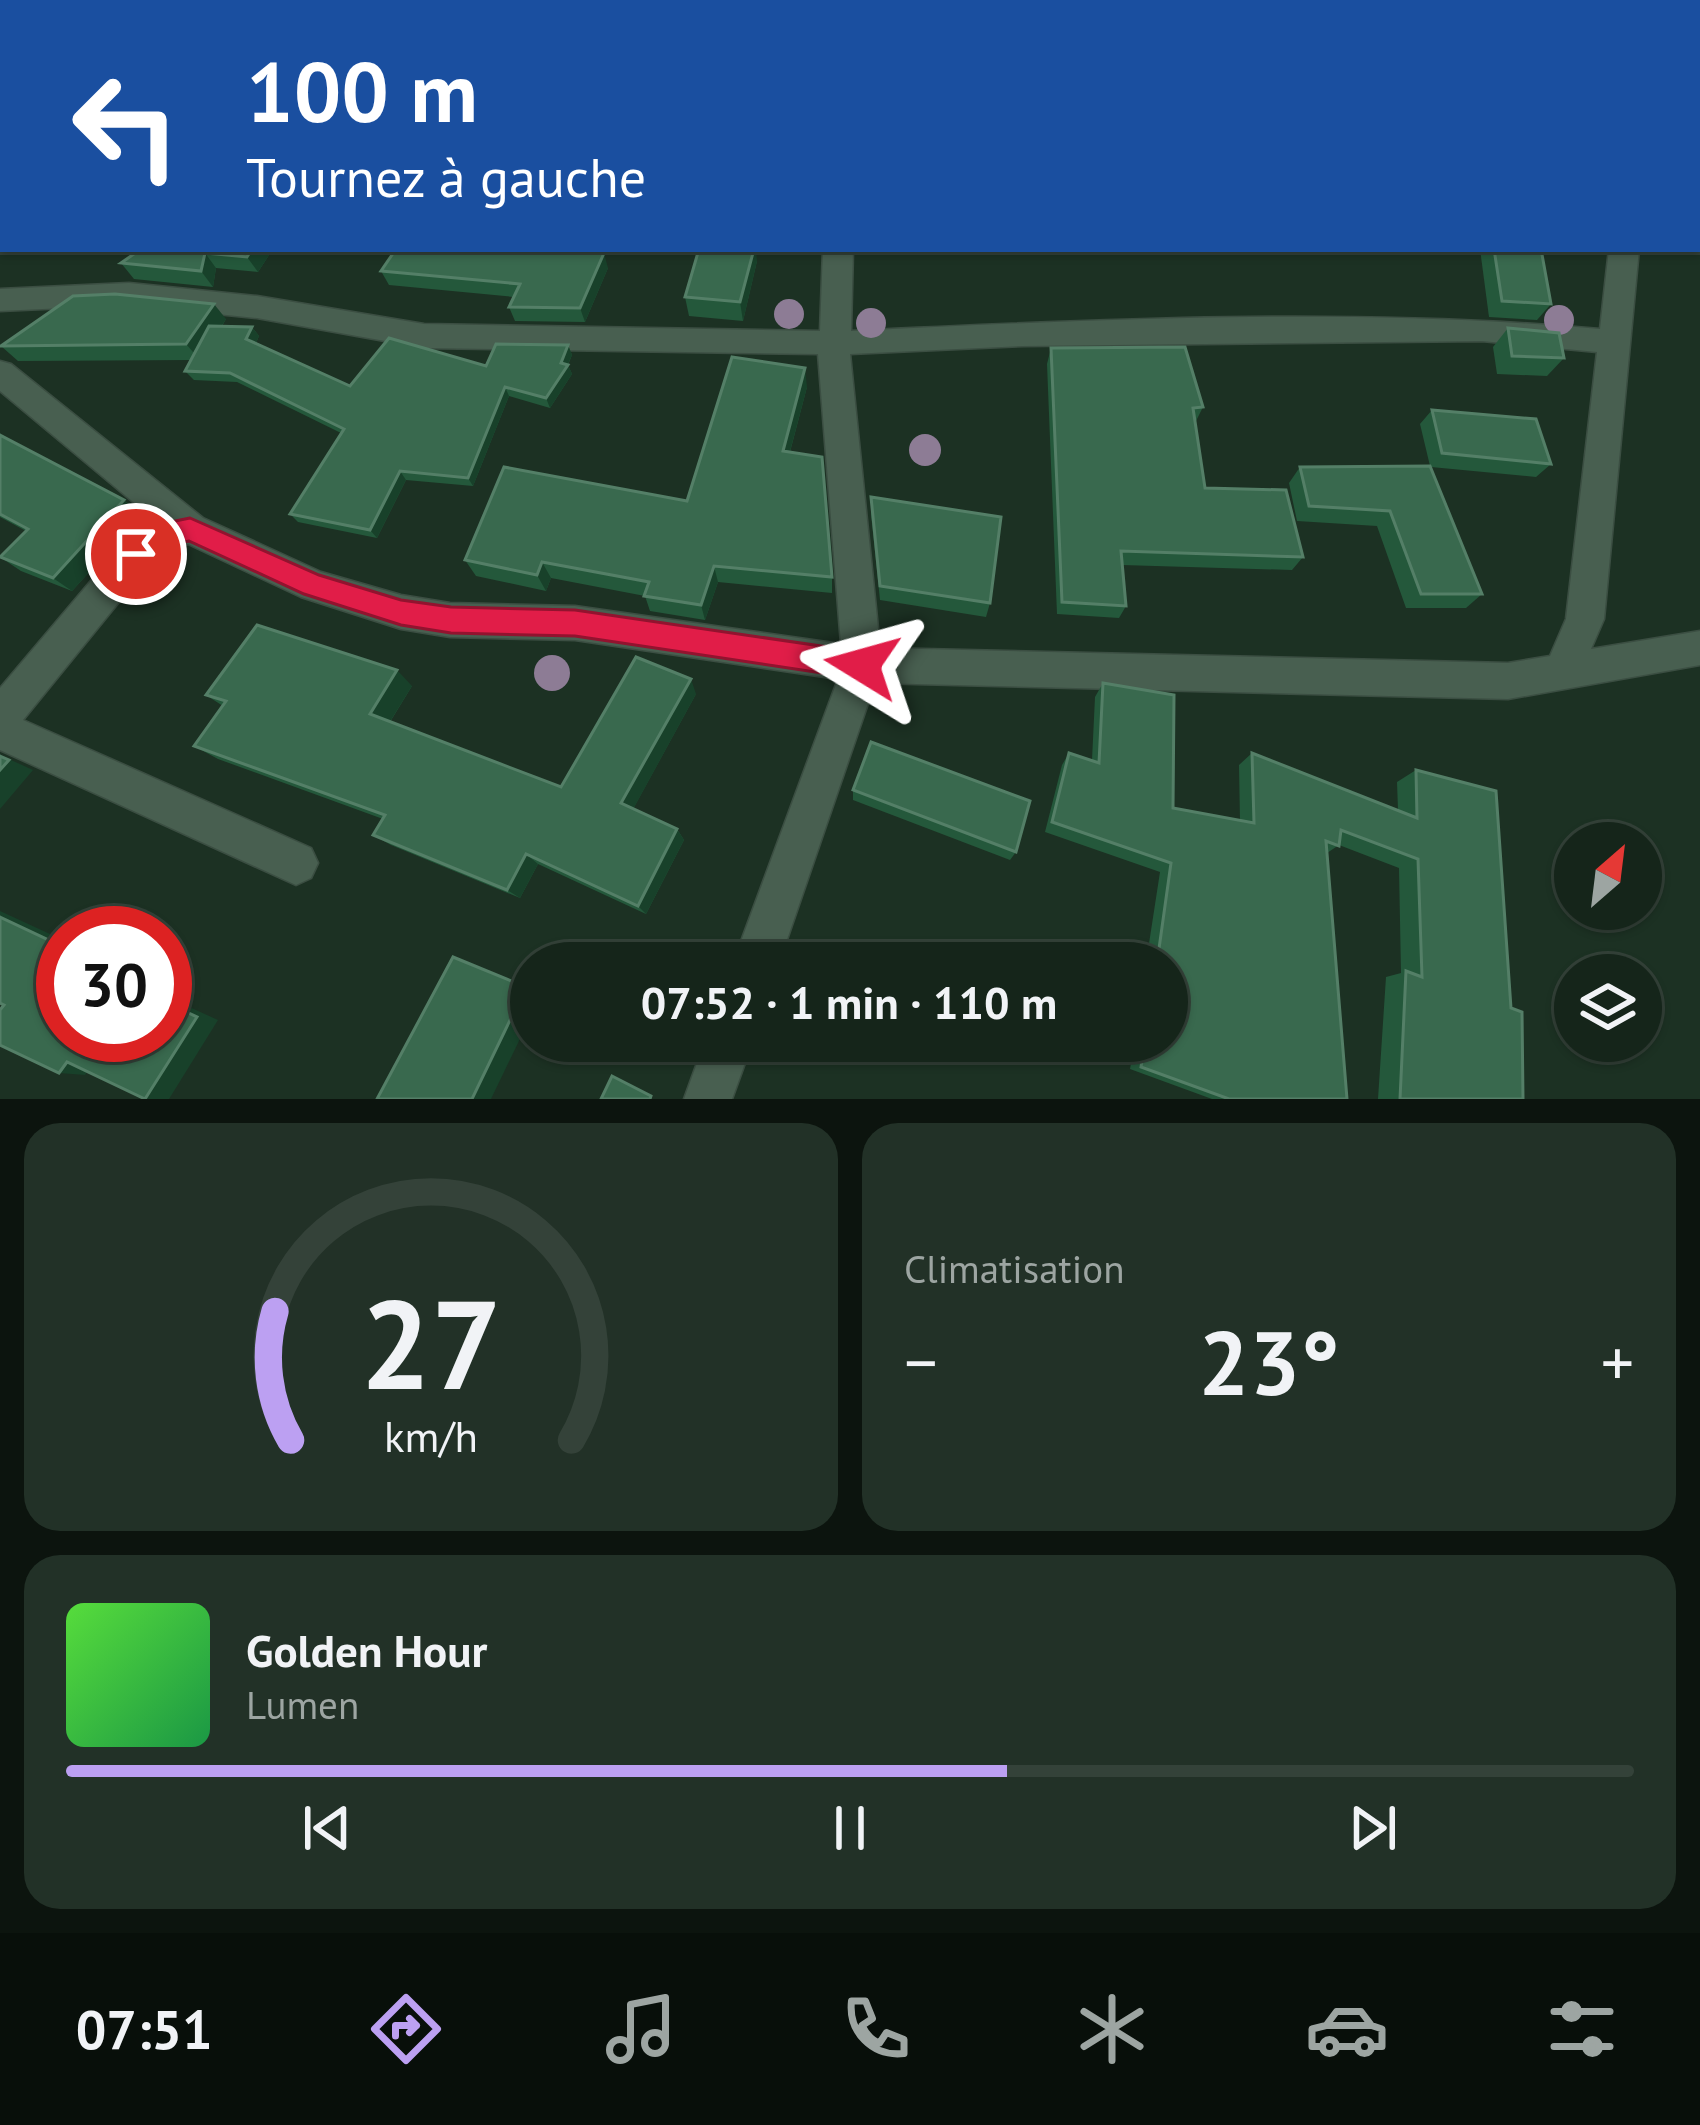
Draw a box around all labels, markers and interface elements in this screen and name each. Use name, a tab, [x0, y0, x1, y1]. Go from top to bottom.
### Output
text: 100 m	[246, 36, 478, 145]
icon: left	[48, 48, 204, 204]
text: Tournez à gauche	[246, 142, 646, 212]
pin	[85, 503, 187, 605]
icon: arrive	[103, 521, 169, 587]
position arrow	[799, 602, 925, 728]
north arrow	[1554, 822, 1662, 930]
map controls	[1554, 822, 1662, 1062]
speed limit sign: 30	[36, 906, 192, 1062]
button: layers	[1554, 954, 1662, 1062]
text: 07:52 · 1 min · 110 m	[641, 973, 1057, 1031]
text: Climatisation	[904, 1243, 1124, 1294]
text: 27	[360, 1262, 502, 1423]
text: 23°	[1198, 1303, 1340, 1420]
text: −	[904, 1319, 937, 1404]
text: +	[1601, 1319, 1634, 1404]
text: km/h	[384, 1408, 478, 1464]
text: Golden Hour	[246, 1621, 487, 1679]
text: Lumen	[246, 1679, 359, 1730]
icon: previous	[294, 1795, 360, 1861]
icon: pause	[817, 1795, 883, 1861]
icon: next	[1340, 1795, 1406, 1861]
icon: directions	[364, 1987, 448, 2071]
icon: music	[599, 1987, 683, 2071]
icon: phone	[834, 1987, 918, 2071]
icon: climate	[1070, 1987, 1154, 2071]
icon: car	[1305, 1987, 1389, 2071]
icon: filters	[1540, 1987, 1624, 2071]
text: 07:51	[76, 1994, 213, 2064]

